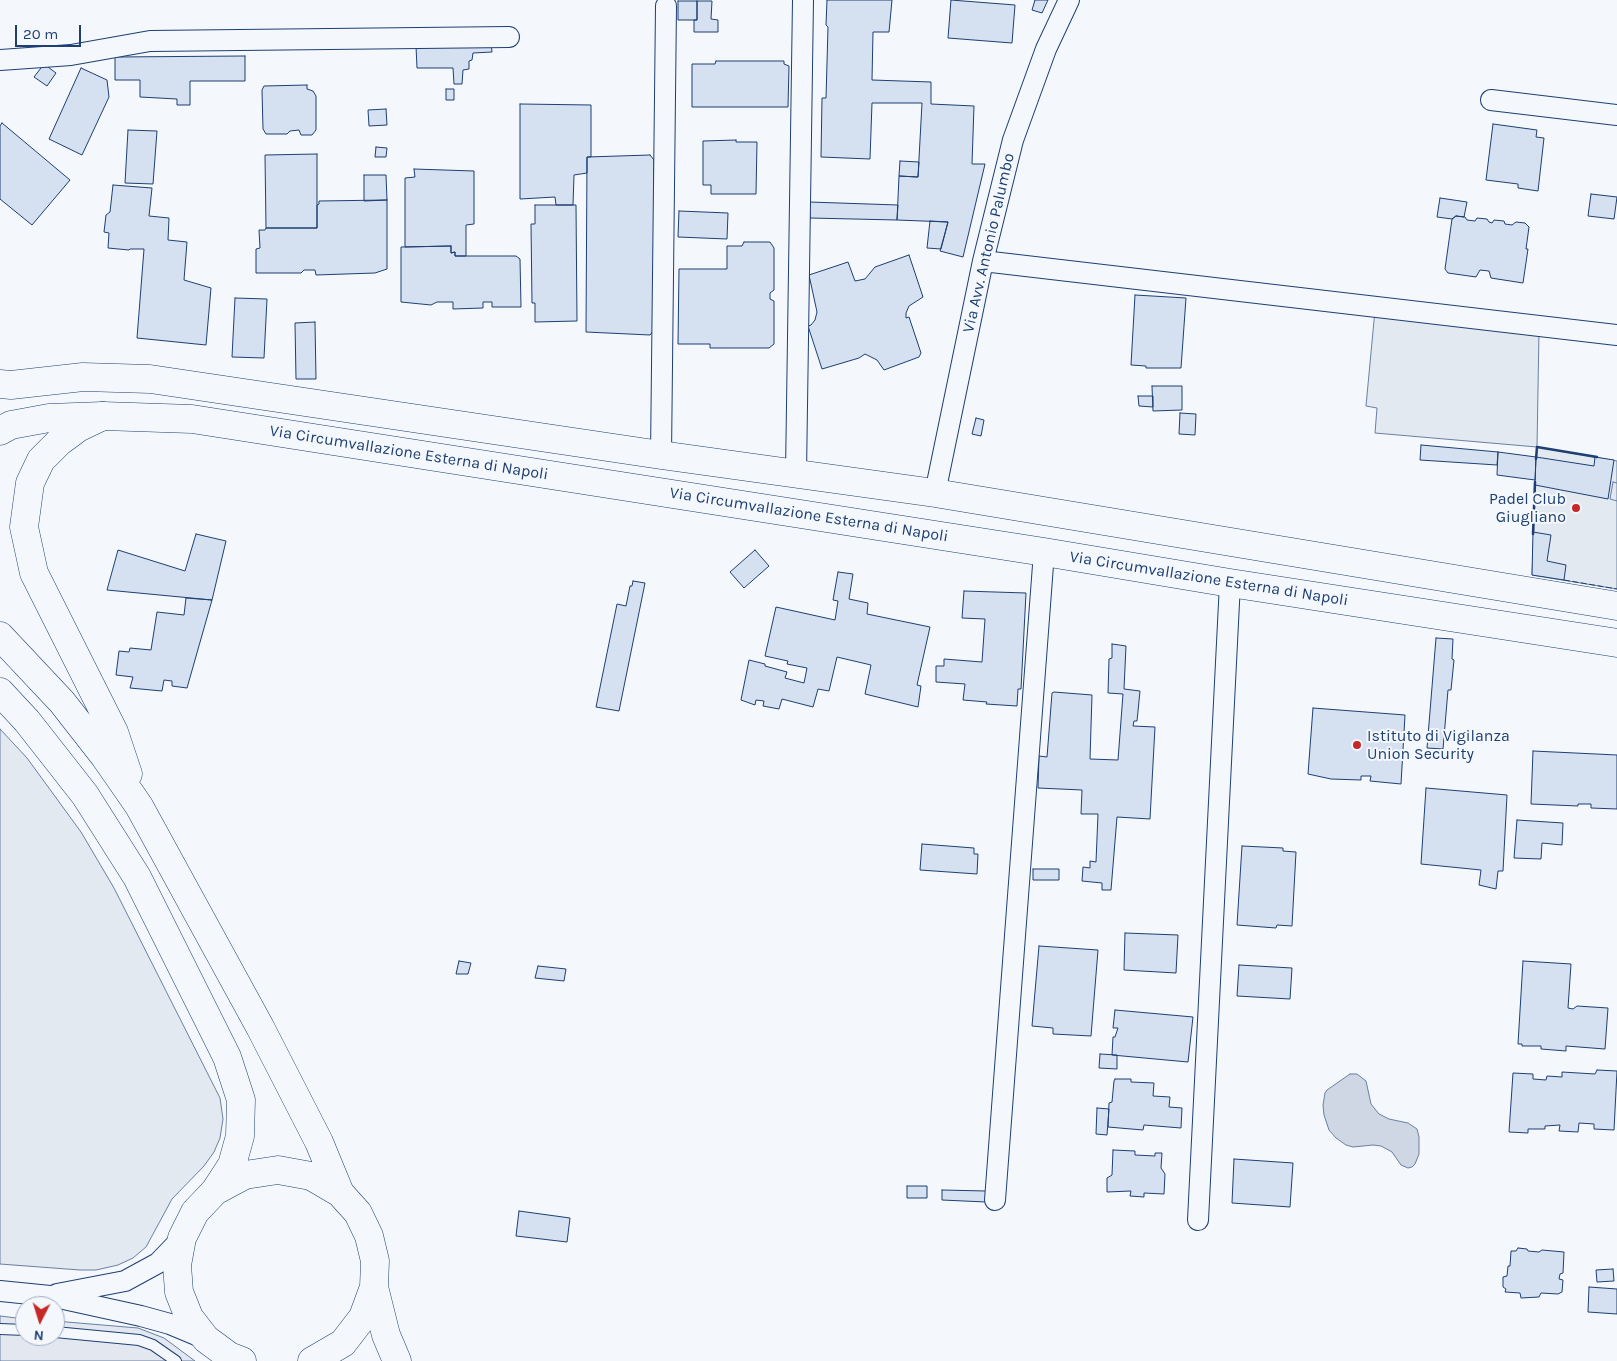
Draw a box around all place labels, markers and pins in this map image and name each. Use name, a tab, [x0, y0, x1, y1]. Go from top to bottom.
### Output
place label: Padel Club Giugliano	[1489, 489, 1566, 527]
marker: Padel Club Giugliano	[1570, 502, 1582, 514]
place label: Istituto di Vigilanza Union Security	[1367, 726, 1510, 764]
marker: Istituto di Vigilanza Union Security	[1351, 739, 1363, 751]

